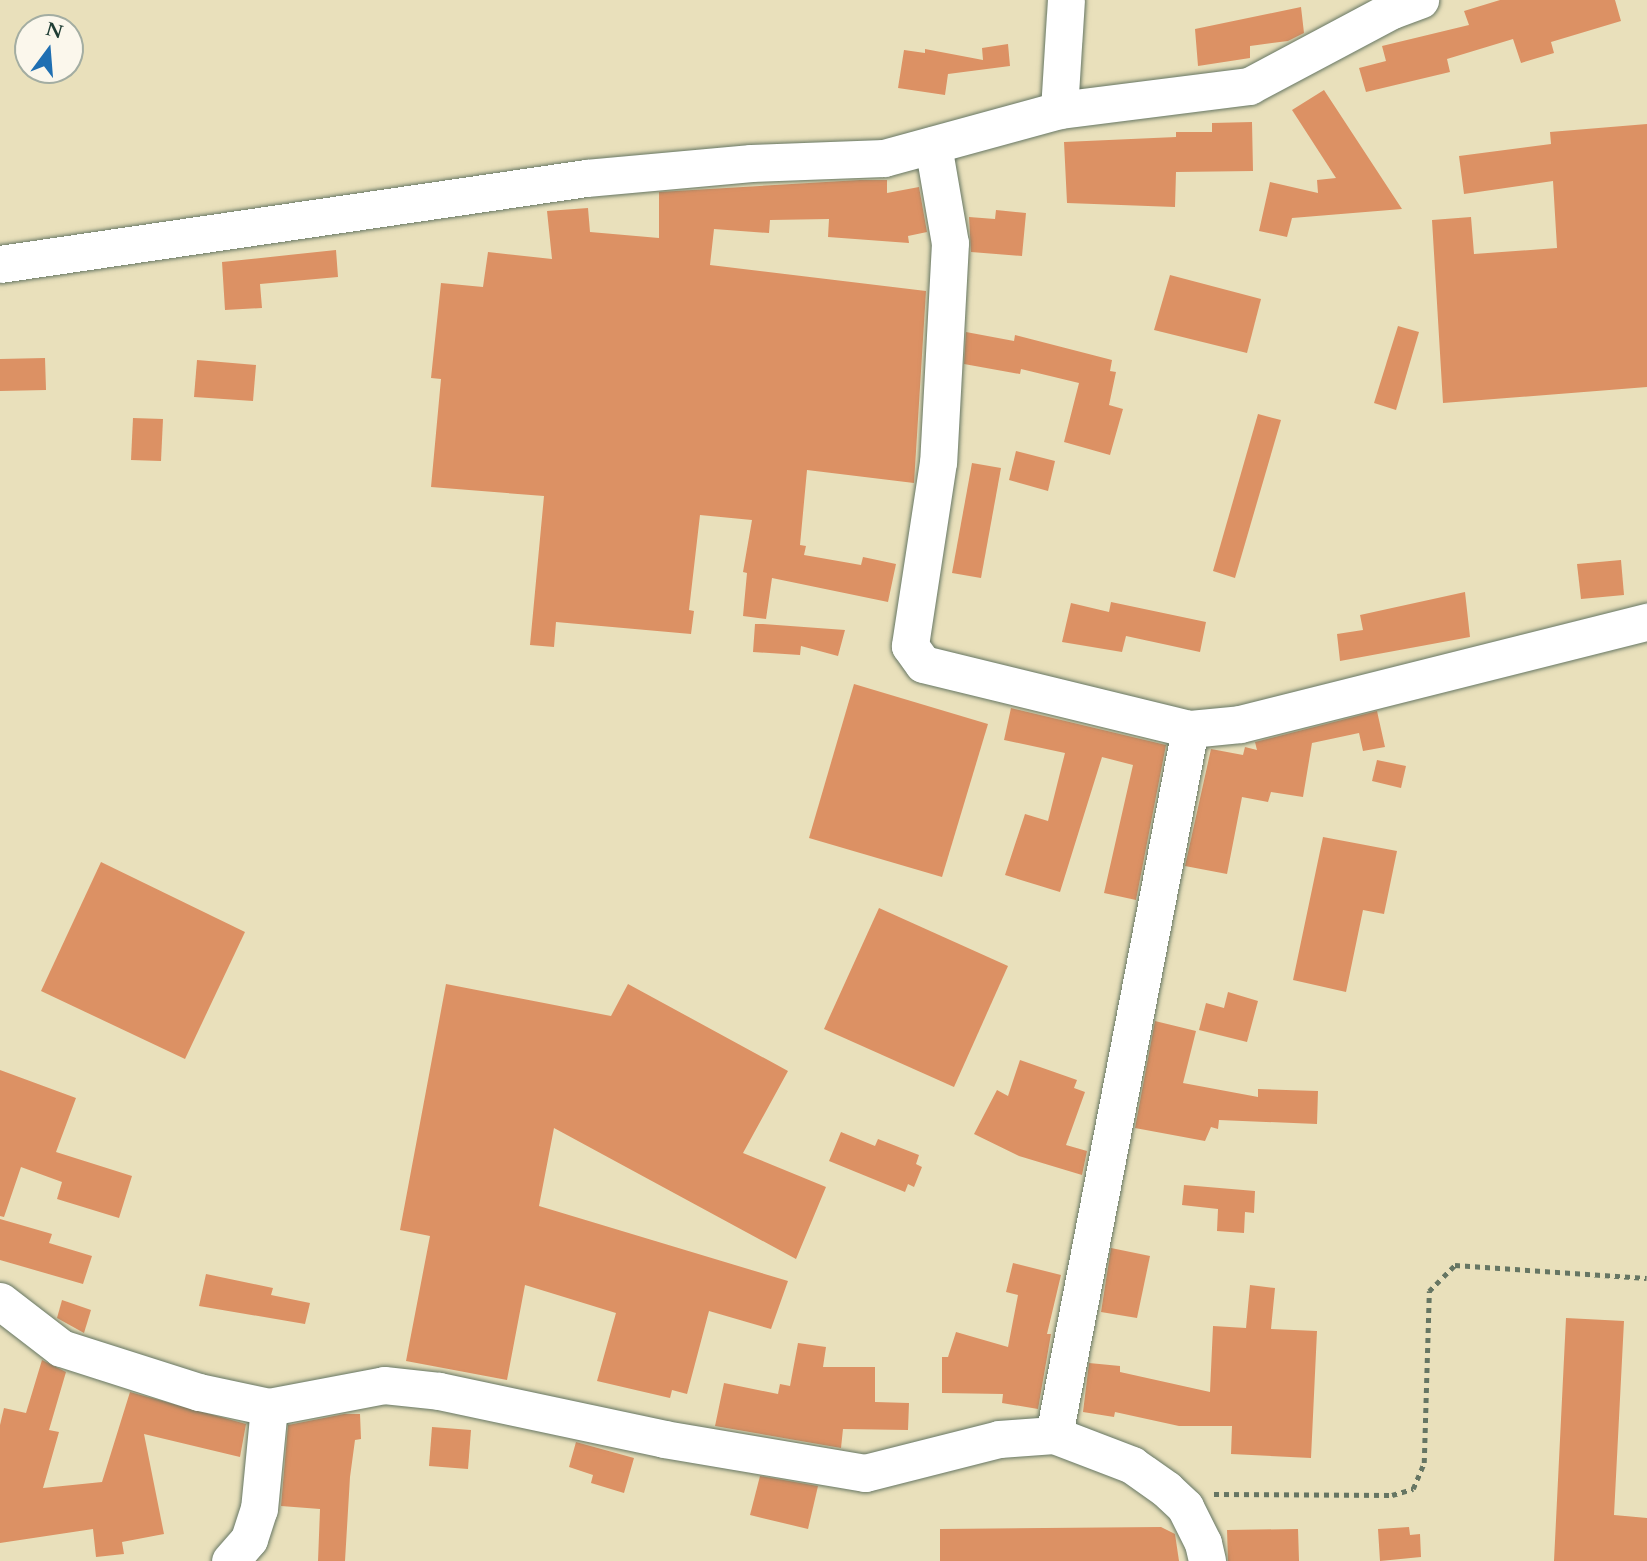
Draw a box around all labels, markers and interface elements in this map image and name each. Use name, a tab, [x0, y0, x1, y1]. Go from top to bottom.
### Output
north arrow	[14, 14, 84, 84]
text: N	[43, 16, 66, 46]

